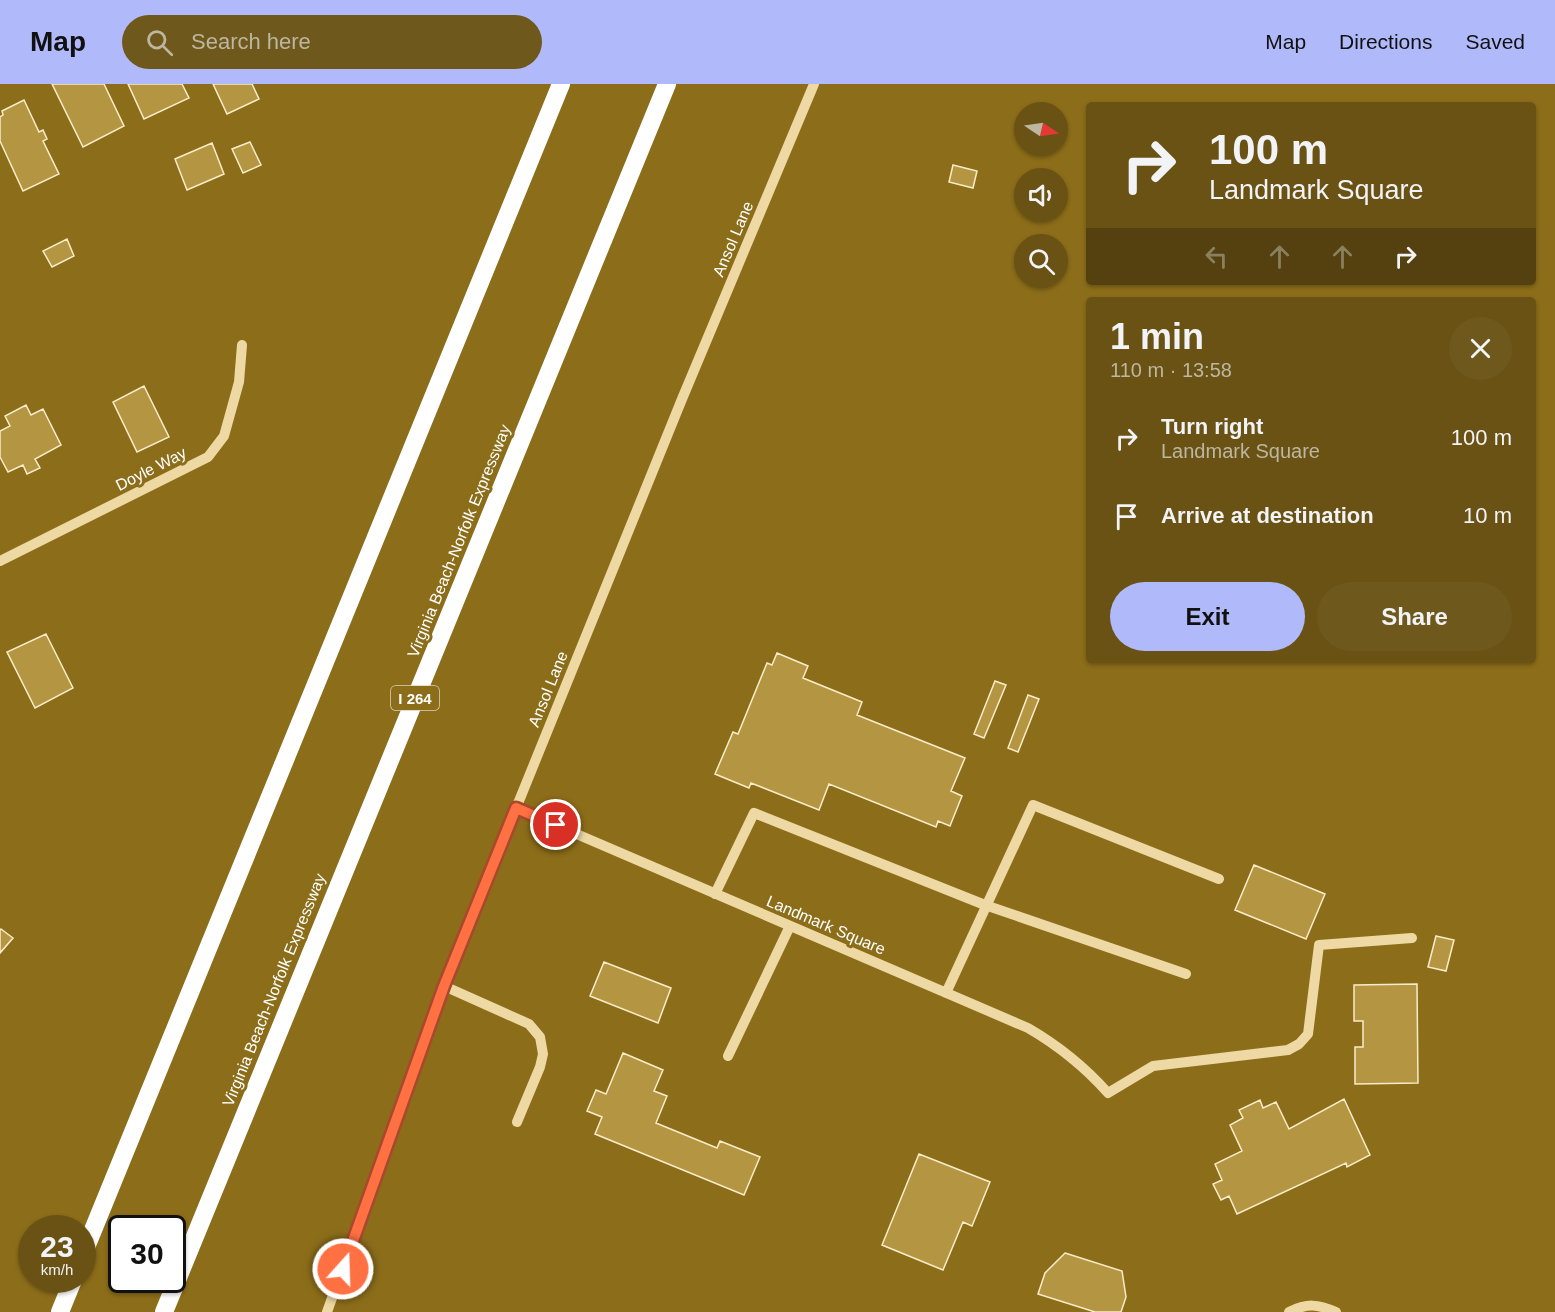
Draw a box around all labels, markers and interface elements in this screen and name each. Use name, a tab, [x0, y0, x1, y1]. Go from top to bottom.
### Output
search box	[122, 15, 542, 69]
text: Map	[30, 26, 86, 57]
icon: search	[143, 26, 176, 59]
text: Search here	[191, 29, 311, 54]
text: Map	[1265, 30, 1306, 53]
text: Directions	[1339, 30, 1432, 53]
text: Saved	[1465, 30, 1525, 53]
north arrow	[1014, 102, 1068, 156]
map controls	[1014, 102, 1068, 288]
icon: right	[1110, 126, 1188, 204]
text: 100 m	[1209, 126, 1328, 173]
button: sound	[1014, 168, 1068, 222]
text: Landmark Square	[1209, 175, 1424, 205]
street label: Ansol Lane	[710, 199, 757, 279]
button: search	[1014, 234, 1068, 288]
icon: left	[1200, 240, 1233, 273]
icon: ahead	[1263, 240, 1296, 273]
icon: ahead	[1326, 240, 1359, 273]
icon: right	[1389, 240, 1422, 273]
text: 1 min	[1110, 316, 1204, 357]
button: close	[1449, 317, 1512, 380]
text: 110 m · 13:58	[1110, 359, 1232, 381]
text: Turn right	[1161, 414, 1263, 439]
street label: Virginia Beach-Norfolk Expressway	[404, 422, 514, 660]
icon: right	[1110, 422, 1143, 455]
text: 100 m	[1451, 425, 1512, 450]
text: Landmark Square	[1161, 440, 1320, 462]
street label: Doyle Way	[113, 444, 189, 494]
icon: arrive	[1110, 500, 1143, 533]
text: Arrive at destination	[1161, 503, 1374, 528]
text: 10 m	[1463, 503, 1512, 528]
button: Exit	[1110, 582, 1305, 651]
button: Share	[1317, 582, 1512, 651]
street label: Ansol Lane	[525, 649, 571, 729]
road number: I 264	[391, 686, 439, 710]
pin	[530, 799, 581, 850]
icon: arrive	[539, 808, 572, 841]
street label: Virginia Beach-Norfolk Expressway	[219, 871, 329, 1109]
street label: Landmark Square	[764, 892, 888, 958]
speed limit sign: 30	[108, 1215, 186, 1293]
text: 23	[40, 1230, 74, 1263]
position arrow	[311, 1237, 375, 1301]
text: km/h	[41, 1261, 73, 1278]

